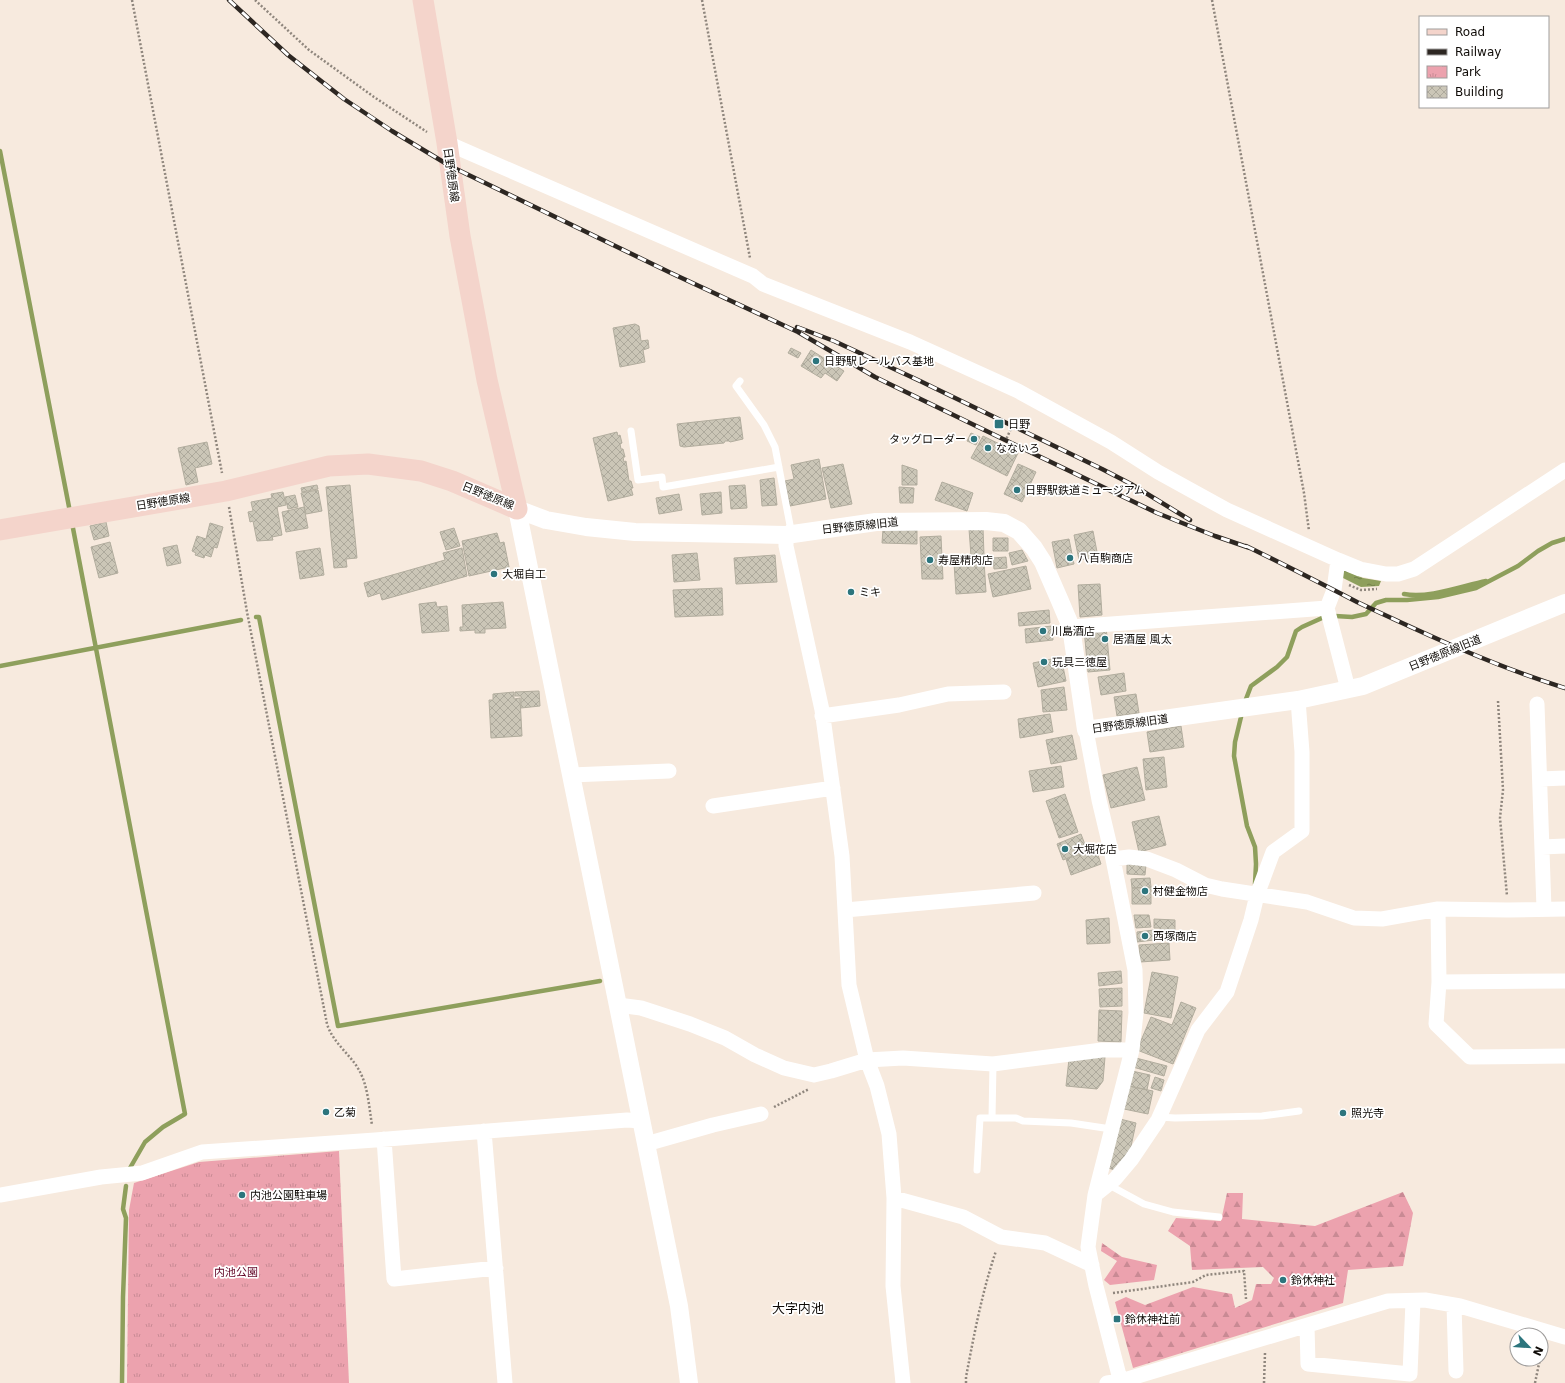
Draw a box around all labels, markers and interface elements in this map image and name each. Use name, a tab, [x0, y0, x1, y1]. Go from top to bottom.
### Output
legend	[1419, 16, 1549, 108]
text: Road	[1455, 25, 1485, 39]
text: Railway	[1455, 45, 1501, 59]
text: Park	[1455, 65, 1481, 79]
text: Building	[1455, 85, 1504, 99]
street label: 日野徳原線	[441, 147, 461, 203]
place label: 日野駅レールバス基地	[824, 355, 934, 368]
marker: 日野駅レールバス基地	[811, 356, 821, 366]
marker: 日野	[993, 418, 1005, 430]
place label: 日野	[1008, 418, 1030, 431]
place label: タッグローダー	[889, 433, 966, 446]
marker: タッグローダー	[969, 434, 979, 444]
place label: なないろ	[996, 442, 1040, 455]
marker: なないろ	[983, 443, 993, 453]
street label: 日野徳原線	[460, 480, 516, 512]
place label: 日野駅鉄道ミュージアム	[1025, 484, 1145, 497]
marker: 日野駅鉄道ミュージアム	[1012, 485, 1022, 495]
street label: 日野徳原線	[135, 491, 191, 513]
street label: 日野徳原線旧道	[821, 516, 899, 536]
place label: 八百駒商店	[1078, 552, 1133, 565]
marker: 八百駒商店	[1065, 553, 1075, 563]
place label: 寿屋精肉店	[938, 554, 993, 567]
marker: 寿屋精肉店	[925, 555, 935, 565]
place label: 大堀自工	[502, 568, 546, 581]
marker: 大堀自工	[489, 569, 499, 579]
place label: ミキ	[859, 586, 881, 599]
marker: ミキ	[846, 587, 856, 597]
place label: 川島酒店	[1051, 625, 1095, 638]
marker: 川島酒店	[1038, 626, 1048, 636]
place label: 居酒屋 風太	[1113, 633, 1172, 646]
street label: 日野徳原線旧道	[1407, 633, 1483, 673]
marker: 居酒屋 風太	[1100, 634, 1110, 644]
place label: 玩具三徳屋	[1052, 656, 1107, 669]
marker: 玩具三徳屋	[1039, 657, 1049, 667]
street label: 日野徳原線旧道	[1091, 712, 1169, 736]
place label: 大堀花店	[1073, 843, 1117, 856]
marker: 大堀花店	[1060, 844, 1070, 854]
place label: 村健金物店	[1153, 885, 1208, 898]
marker: 村健金物店	[1140, 886, 1150, 896]
place label: 西塚商店	[1153, 930, 1197, 943]
marker: 西塚商店	[1140, 931, 1150, 941]
place label: 乙菊	[334, 1106, 356, 1119]
marker: 乙菊	[321, 1107, 331, 1117]
place label: 照光寺	[1351, 1107, 1384, 1120]
marker: 照光寺	[1338, 1108, 1348, 1118]
place label: 内池公園駐車場	[250, 1189, 327, 1202]
marker: 内池公園駐車場	[237, 1190, 247, 1200]
park label: 内池公園	[214, 1266, 258, 1279]
place label: 鈴休神社	[1291, 1274, 1335, 1287]
marker: 鈴休神社	[1278, 1275, 1288, 1285]
district label: 大字内池	[772, 1301, 824, 1316]
place label: 鈴休神社前	[1125, 1313, 1180, 1326]
marker: 鈴休神社前	[1112, 1314, 1122, 1324]
north arrow	[1509, 1327, 1549, 1367]
text: N	[1530, 1344, 1545, 1358]

